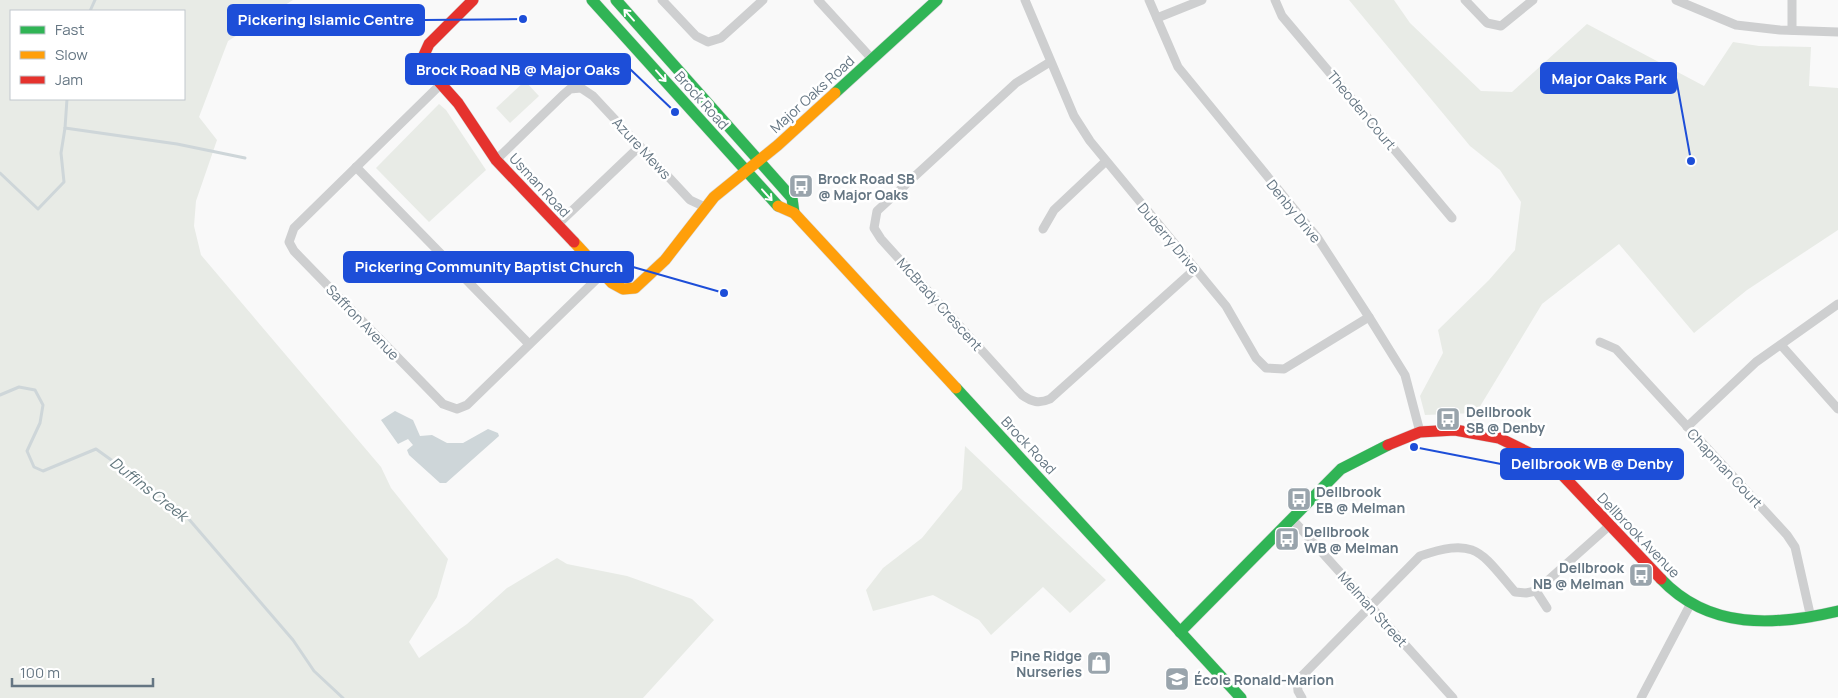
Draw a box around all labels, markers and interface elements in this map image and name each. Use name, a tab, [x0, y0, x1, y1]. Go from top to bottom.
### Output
callout: Pickering Islamic Centre	[228, 5, 424, 35]
text: Pickering Islamic Centre	[238, 9, 414, 30]
one-way arrow	[623, 9, 635, 22]
legend	[10, 10, 185, 100]
text: Fast	[55, 19, 84, 40]
text: Slow	[55, 44, 88, 65]
street label: Major Oaks Road	[766, 51, 858, 137]
callout: Brock Road NB @ Major Oaks	[406, 54, 630, 84]
text: Brock Road NB @ Major Oaks	[416, 59, 620, 80]
callout: Major Oaks Park	[1541, 63, 1676, 93]
street label: Theoden Court	[1323, 66, 1401, 154]
street label: Brock Road	[671, 67, 733, 133]
text: Major Oaks Park	[1551, 68, 1667, 89]
text: Jam	[55, 69, 83, 90]
one-way arrow	[655, 70, 666, 83]
street label: Azure Mews	[608, 113, 676, 183]
street label: Usman Road	[505, 149, 575, 221]
place label: Brock Road SB @ Major Oaks	[818, 169, 915, 204]
bus stop icon: Brock Road SB @ Major Oaks	[788, 173, 814, 199]
street label: Denby Drive	[1263, 175, 1325, 247]
one-way arrow	[761, 188, 773, 201]
street label: Duberry Drive	[1134, 199, 1204, 277]
callout: Pickering Community Baptist Church	[344, 252, 633, 282]
street label: McBrady Crescent	[893, 253, 987, 355]
text: Pickering Community Baptist Church	[355, 256, 623, 277]
street label: Saffron Avenue	[322, 280, 404, 364]
place label: Dellbrook SB @ Denby	[1466, 402, 1545, 437]
bus stop icon: Dellbrook SB @ Denby	[1435, 406, 1461, 432]
street label: Brock Road	[997, 412, 1061, 478]
street label: Chapman Court	[1683, 424, 1767, 512]
callout: Dellbrook WB @ Denby	[1501, 449, 1683, 479]
water label: Duffins Creek	[106, 452, 194, 528]
text: Dellbrook WB @ Denby	[1511, 453, 1674, 474]
place label: Dellbrook EB @ Melman	[1316, 482, 1405, 517]
bus stop icon: Dellbrook EB @ Melman	[1286, 486, 1312, 512]
street label: Dellbrook Avenue	[1593, 488, 1685, 582]
place label: Dellbrook WB @ Melman	[1304, 522, 1399, 557]
bus stop icon: Dellbrook WB @ Melman	[1274, 526, 1300, 552]
place label: Dellbrook NB @ Melman	[1533, 558, 1624, 593]
bus stop icon: Dellbrook NB @ Melman	[1628, 562, 1654, 588]
street label: Melman Street	[1334, 567, 1412, 651]
place label: Pine Ridge Nurseries	[1010, 646, 1082, 681]
shop icon: Pine Ridge Nurseries	[1086, 650, 1112, 676]
scale bar	[12, 656, 154, 688]
text: 100 m	[20, 662, 60, 683]
school or university icon: École Ronald-Marion	[1164, 666, 1190, 692]
place label: École Ronald-Marion	[1194, 670, 1334, 689]

